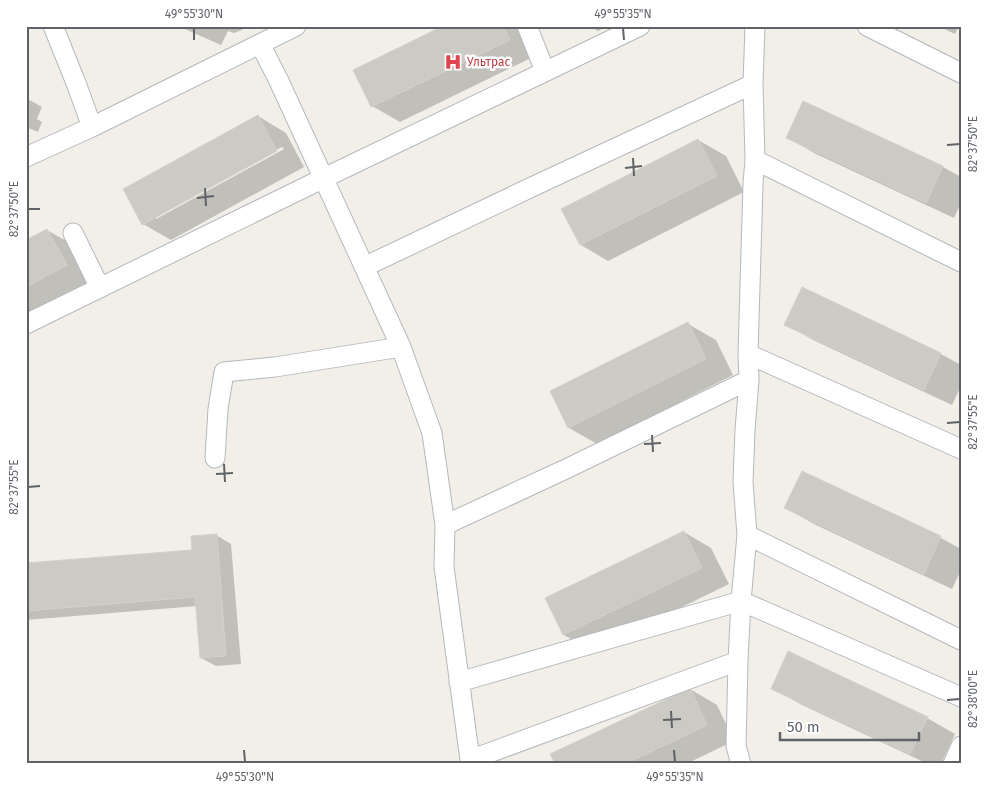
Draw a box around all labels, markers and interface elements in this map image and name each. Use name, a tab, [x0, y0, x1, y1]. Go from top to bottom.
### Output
text: 49°55'30"N	[165, 7, 223, 21]
text: 49°55'35"N	[594, 7, 652, 21]
hospital icon: Ультрас	[443, 52, 463, 72]
place label: Ультрас	[467, 55, 511, 69]
text: 82°37'50"E	[966, 116, 980, 172]
text: 82°37'50"E	[7, 181, 21, 237]
text: 82°37'55"E	[966, 394, 980, 450]
text: 82°37'55"E	[7, 459, 21, 515]
text: 82°38'00"E	[966, 670, 980, 728]
scale bar	[780, 710, 918, 742]
text: 50 m	[787, 718, 820, 736]
text: 49°55'30"N	[216, 770, 274, 784]
text: 49°55'35"N	[646, 770, 704, 784]

